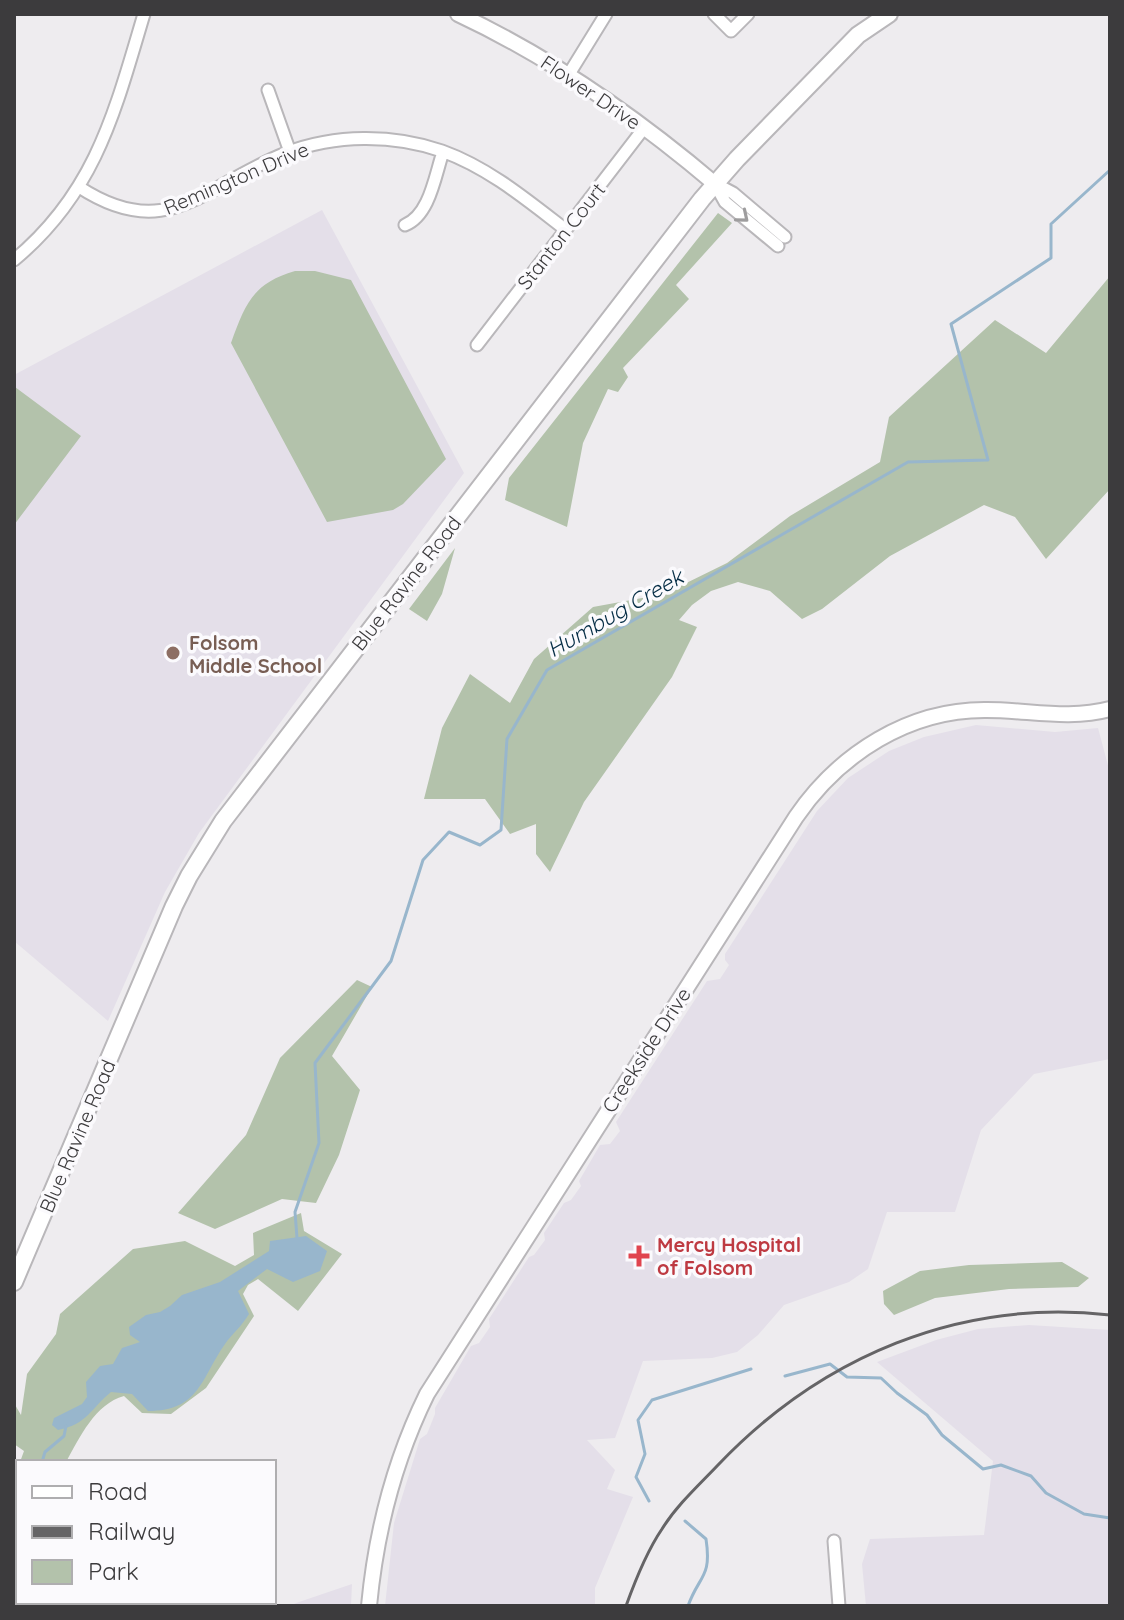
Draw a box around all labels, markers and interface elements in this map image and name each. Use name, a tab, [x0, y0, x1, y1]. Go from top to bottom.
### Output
street label: Flower Drive	[536, 49, 646, 135]
street label: Remington Drive	[160, 136, 312, 220]
street label: Stanton Court	[512, 178, 611, 294]
one-way arrow	[734, 207, 749, 222]
street label: Blue Ravine Road	[346, 511, 466, 655]
water label: Humbug Creek	[542, 562, 690, 663]
place label: Folsom Middle School	[189, 630, 322, 678]
marker: Folsom Middle School	[164, 644, 182, 662]
street label: Creekside Drive	[596, 983, 696, 1117]
street label: Blue Ravine Road	[33, 1056, 121, 1216]
place label: Mercy Hospital of Folsom	[657, 1232, 801, 1280]
marker: Mercy Hospital of Folsom	[628, 1245, 650, 1267]
legend	[16, 1460, 276, 1604]
text: Road	[88, 1476, 148, 1506]
text: Railway	[88, 1516, 175, 1546]
text: Park	[88, 1556, 139, 1586]

